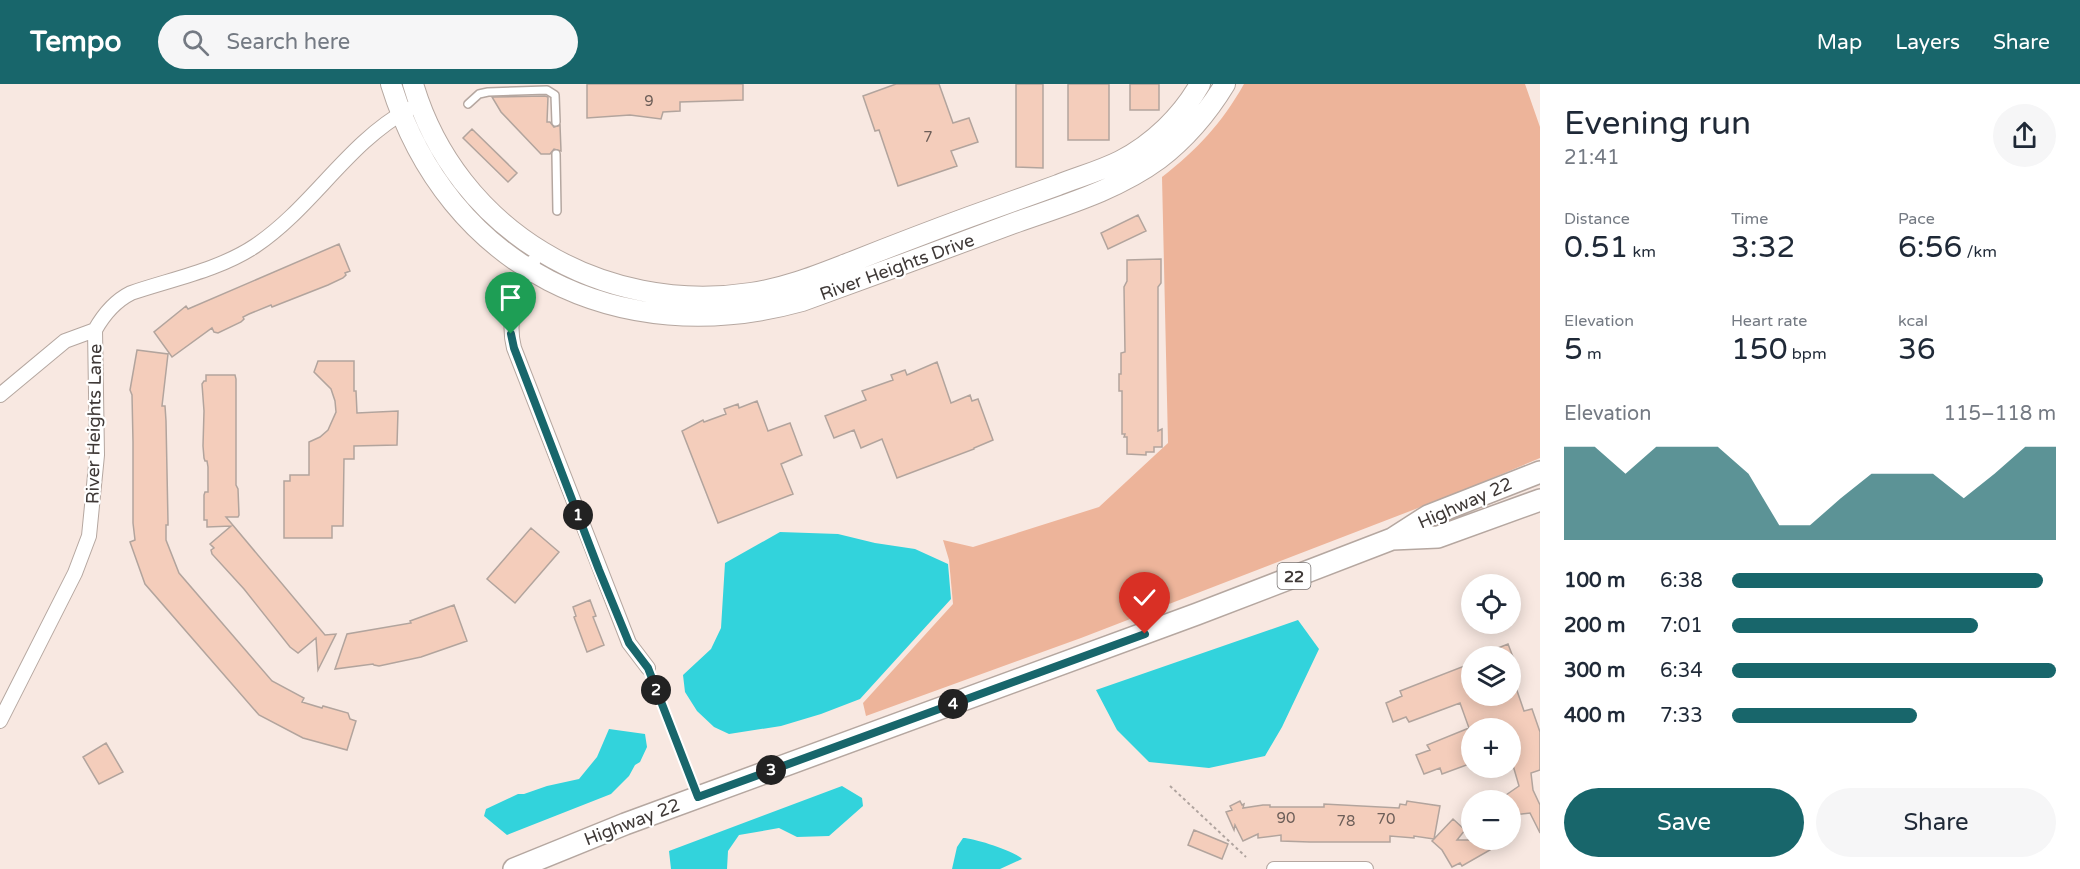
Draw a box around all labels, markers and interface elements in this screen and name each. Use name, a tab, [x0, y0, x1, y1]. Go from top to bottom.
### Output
search box	[158, 15, 578, 69]
text: Tempo	[30, 25, 122, 59]
icon: search	[179, 26, 212, 59]
text: Search here	[227, 29, 350, 55]
text: Map	[1817, 30, 1862, 55]
text: Layers	[1895, 30, 1960, 55]
text: Share	[1993, 30, 2050, 55]
house number: 9	[644, 92, 654, 110]
text: Evening run	[1564, 104, 1751, 143]
button: share	[1993, 104, 2056, 167]
house number: 7	[923, 128, 933, 146]
text: 21:41	[1564, 146, 1619, 170]
text: Distance	[1564, 209, 1630, 229]
text: Time	[1731, 209, 1768, 229]
text: Pace	[1898, 209, 1935, 229]
street label: River Heights Drive	[817, 229, 977, 305]
text: 0.51	[1564, 229, 1628, 266]
text: 3:32	[1731, 229, 1795, 266]
text: 6:56	[1898, 229, 1962, 266]
text: km	[1628, 242, 1656, 262]
text: /km	[1962, 242, 1997, 262]
pin	[485, 272, 536, 334]
icon: arrive	[494, 281, 527, 314]
text: Elevation	[1564, 311, 1634, 331]
text: Heart rate	[1731, 311, 1807, 331]
text: kcal	[1898, 311, 1928, 331]
text: 5	[1564, 331, 1583, 368]
text: 150	[1731, 331, 1788, 368]
text: 36	[1898, 331, 1936, 368]
street label: River Heights Lane	[82, 344, 106, 504]
text: m	[1583, 344, 1602, 364]
text: bpm	[1788, 344, 1827, 364]
text: Elevation	[1564, 402, 1651, 426]
text: 115–118 m	[1943, 402, 2056, 426]
street label: Highway 22	[1414, 472, 1516, 534]
pin: 1	[563, 500, 593, 530]
text: 1	[573, 505, 583, 525]
road number: 22	[1278, 563, 1310, 589]
text: 100 m	[1564, 569, 1625, 593]
text: 6:38	[1660, 569, 1703, 593]
pin	[1119, 572, 1170, 634]
map controls	[1461, 574, 1521, 850]
button: locate	[1461, 574, 1521, 634]
icon: check	[1128, 581, 1161, 614]
text: 200 m	[1564, 614, 1625, 638]
text: 7:01	[1660, 614, 1703, 638]
button: layers	[1461, 646, 1521, 706]
text: 300 m	[1564, 659, 1625, 683]
text: 6:34	[1660, 659, 1703, 683]
pin: 2	[641, 675, 671, 705]
text: 2	[651, 680, 661, 700]
pin: 4	[938, 689, 968, 719]
text: 4	[948, 694, 958, 714]
text: 400 m	[1564, 704, 1625, 728]
text: 7:33	[1660, 704, 1703, 728]
button: +	[1461, 718, 1521, 778]
pin: 3	[756, 755, 786, 785]
text: 3	[766, 760, 776, 780]
button: Save	[1564, 788, 1804, 857]
button: Share	[1816, 788, 2056, 857]
button: −	[1461, 790, 1521, 850]
street label: Highway 22	[581, 794, 683, 850]
house number: 90	[1277, 809, 1295, 827]
house number: 70	[1377, 810, 1395, 828]
house number: 78	[1337, 812, 1355, 830]

